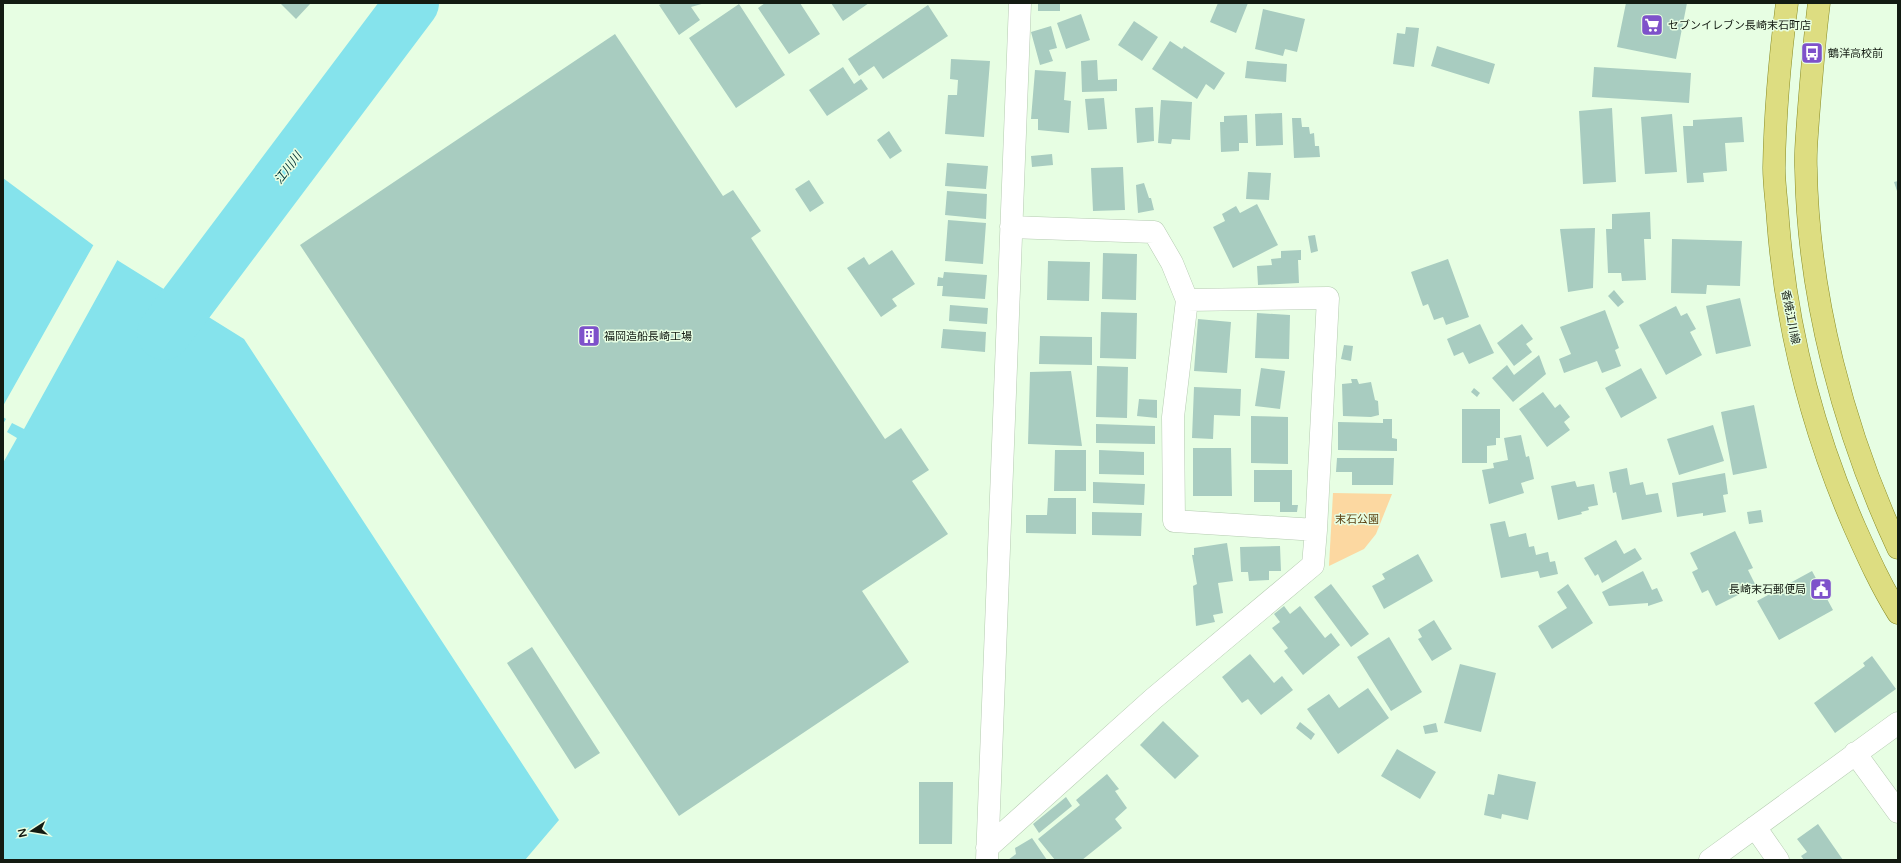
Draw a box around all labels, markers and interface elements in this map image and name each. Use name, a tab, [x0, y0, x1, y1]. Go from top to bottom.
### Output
supermarket icon: セブンイレブン長崎末石町店	[1639, 12, 1665, 38]
place label: セブンイレブン長崎末石町店	[1668, 19, 1811, 32]
bus stop icon: 鶴洋高校前	[1799, 40, 1825, 66]
place label: 鶴洋高校前	[1828, 47, 1883, 60]
water label: 江川川	[272, 148, 306, 187]
street label: 香焼江川線	[1779, 289, 1802, 345]
building icon: 福岡造船長崎工場	[576, 323, 602, 349]
place label: 福岡造船長崎工場	[604, 330, 692, 343]
park label: 末石公園	[1335, 513, 1379, 526]
public building icon: 長崎末石郵便局	[1808, 576, 1834, 602]
place label: 長崎末石郵便局	[1729, 583, 1806, 596]
north arrow	[12, 811, 52, 851]
text: N	[15, 827, 30, 839]

